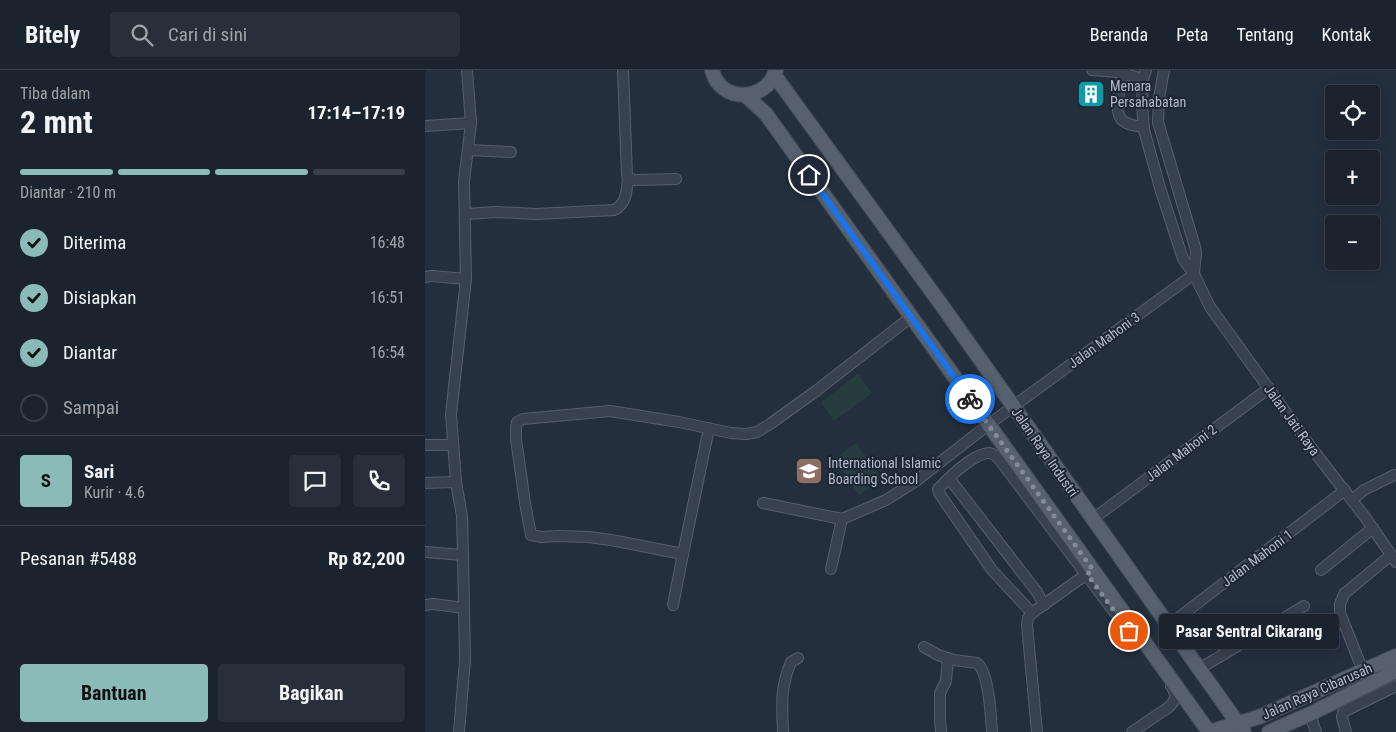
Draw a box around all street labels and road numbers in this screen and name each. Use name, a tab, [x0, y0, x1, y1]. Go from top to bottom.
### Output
street label: Jalan Mahoni 3	[1065, 309, 1143, 371]
street label: Jalan Jati Raya	[1261, 381, 1323, 459]
street label: Jalan Raya Industri	[1008, 404, 1082, 500]
street label: Jalan Mahoni 2	[1142, 421, 1220, 485]
street label: Jalan Mahoni 1	[1218, 526, 1296, 590]
street label: Jalan Raya Cibarusah	[1260, 660, 1374, 722]

